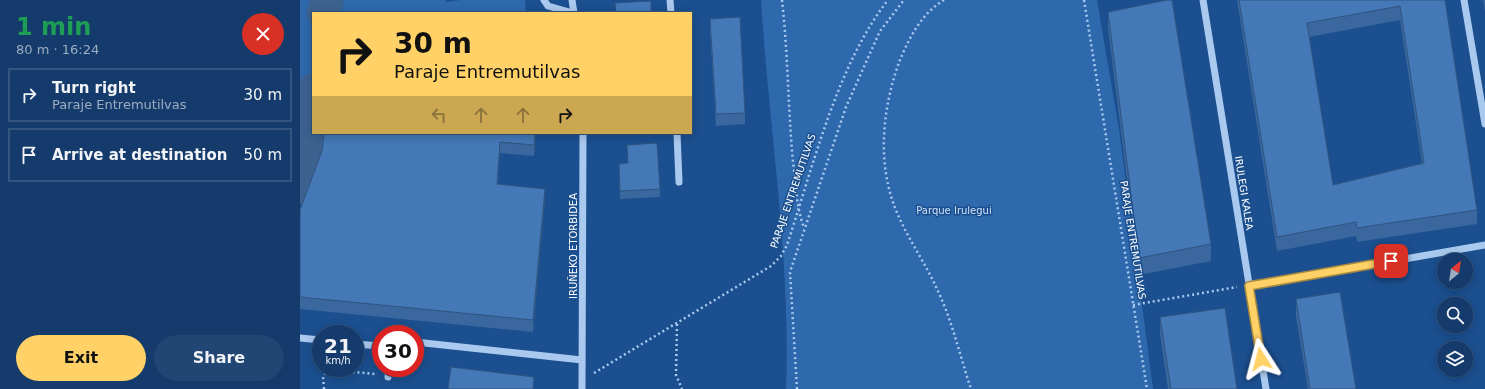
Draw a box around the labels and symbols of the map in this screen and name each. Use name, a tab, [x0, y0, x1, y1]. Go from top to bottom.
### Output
street label: PARAJE ENTREMUTILVAS	[768, 132, 818, 250]
street label: IRULEGI KALEA	[1233, 155, 1255, 231]
street label: PARAJE ENTREMUTILVAS	[1118, 180, 1148, 300]
street label: IRUÑEKO ETORBIDEA	[567, 193, 579, 299]
park label: Parque Irulegui	[916, 205, 992, 216]
pin	[1374, 244, 1408, 278]
north arrow	[1437, 253, 1473, 289]
speed limit sign: 30	[372, 325, 424, 377]
position arrow	[1240, 338, 1282, 380]

